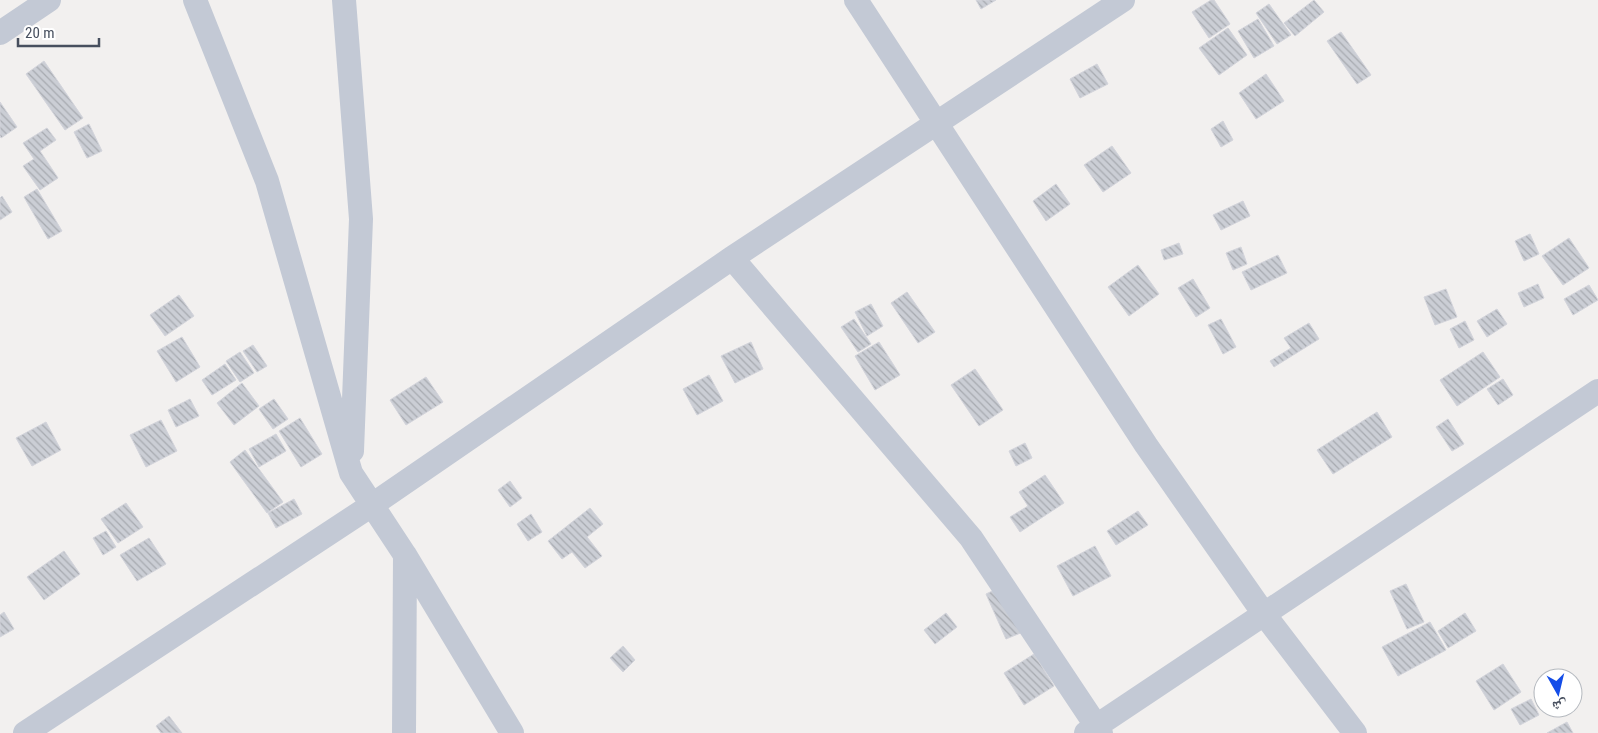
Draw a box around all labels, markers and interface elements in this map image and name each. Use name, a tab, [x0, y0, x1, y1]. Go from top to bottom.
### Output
scale bar	[18, 15, 99, 47]
text: 20 m	[25, 24, 55, 42]
north arrow	[1533, 668, 1583, 718]
text: ش	[1551, 696, 1568, 715]

